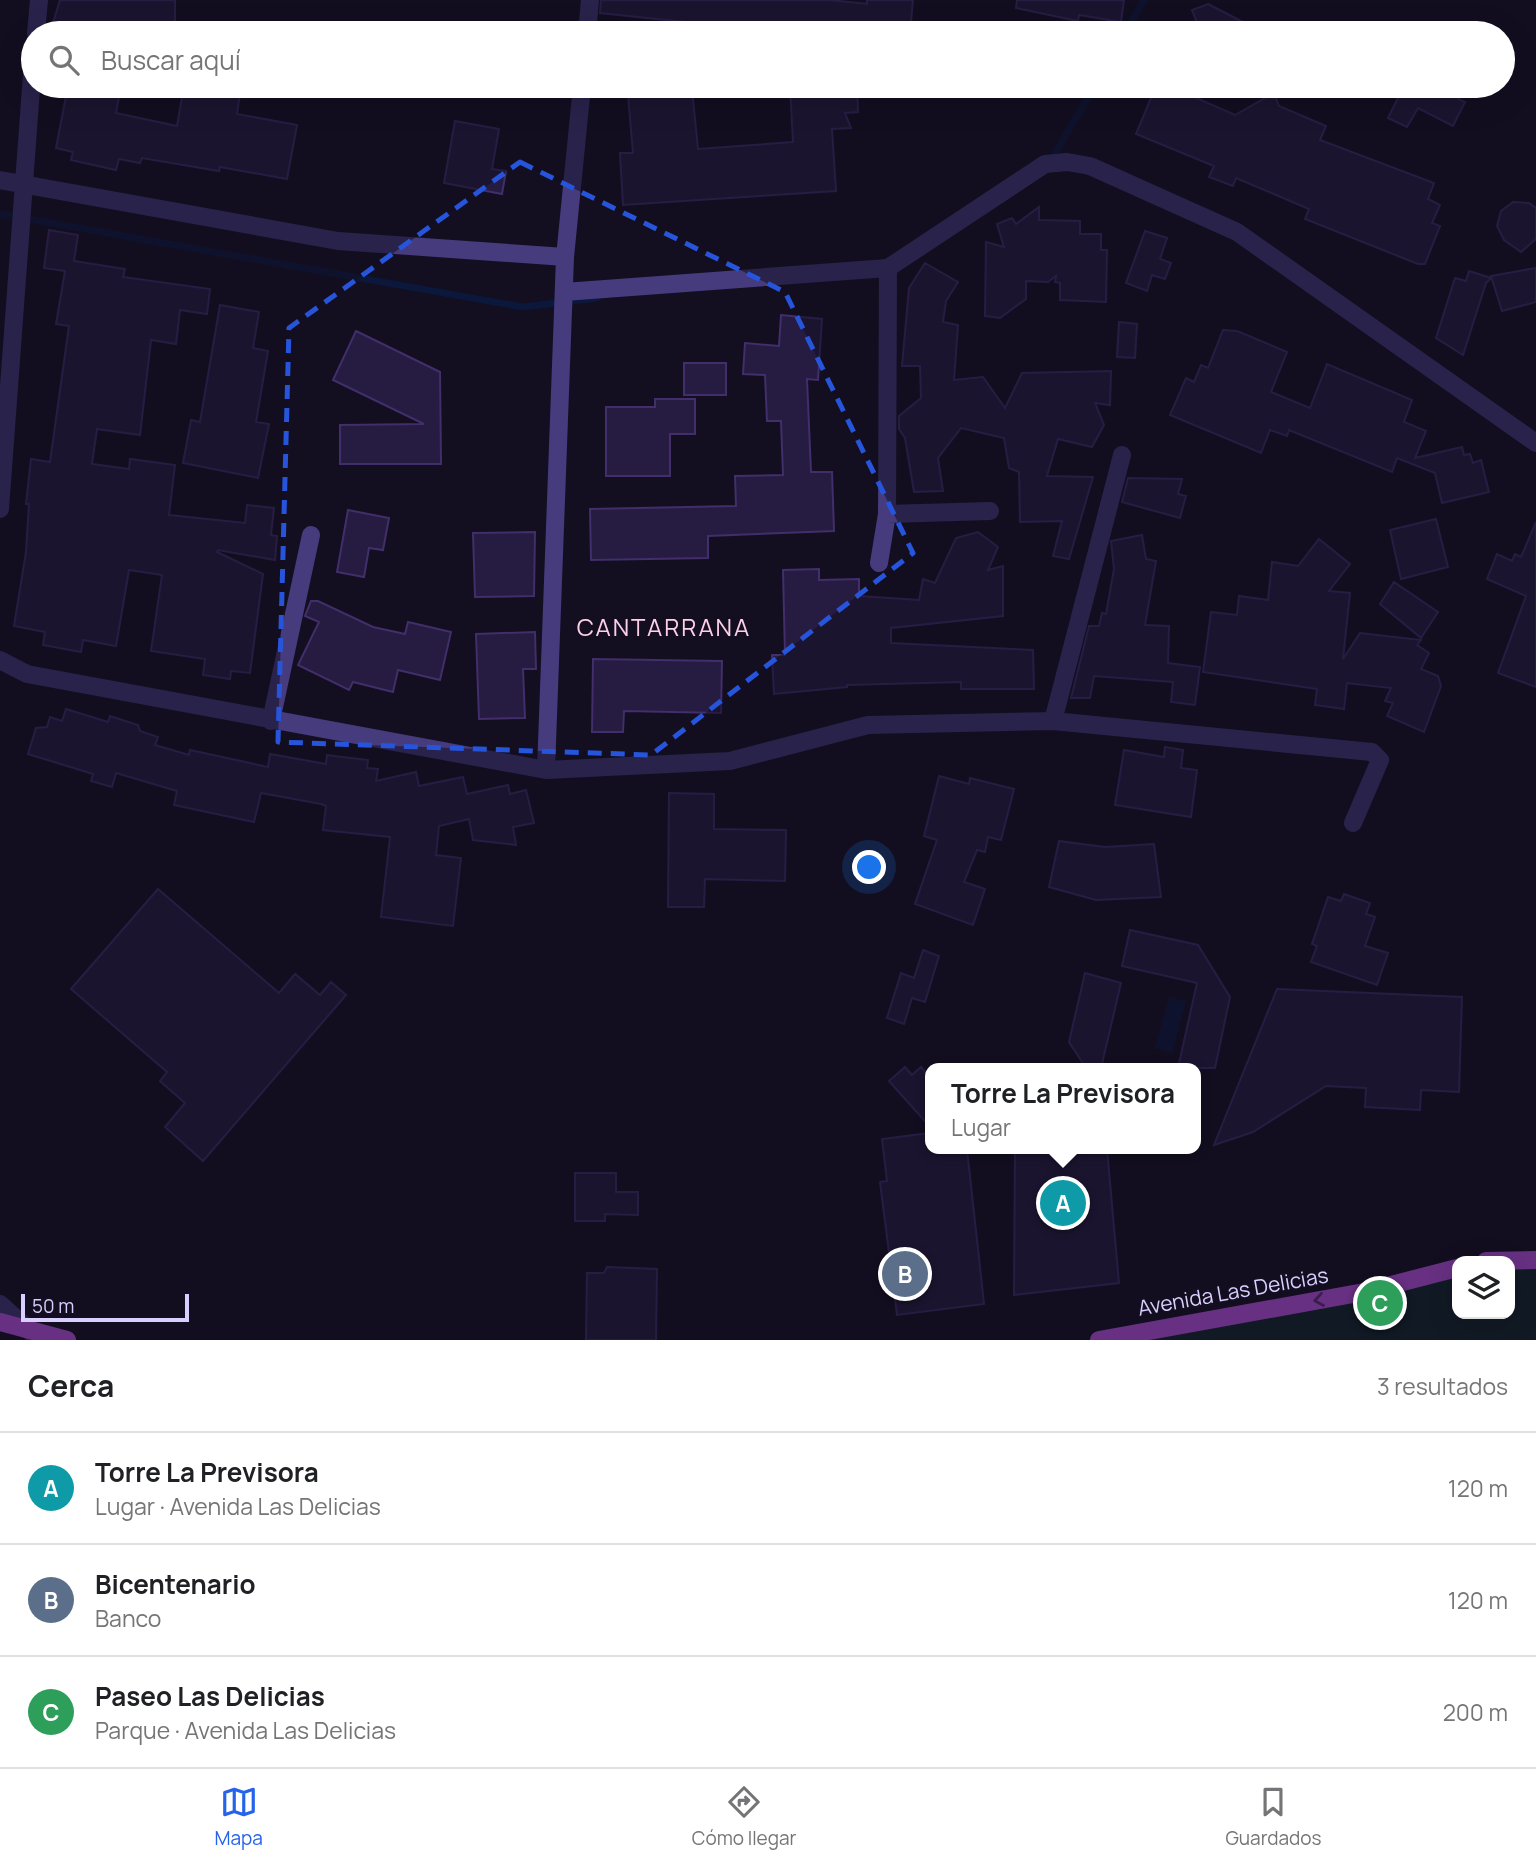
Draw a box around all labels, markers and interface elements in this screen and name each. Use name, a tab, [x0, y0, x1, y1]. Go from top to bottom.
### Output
search box	[21, 21, 1515, 98]
icon: search	[45, 41, 83, 79]
text: Buscar aquí	[101, 42, 241, 78]
district label: CANTARRANA	[577, 610, 751, 643]
your location	[852, 850, 886, 884]
popup	[925, 1063, 1201, 1154]
text: Torre La Previsora	[951, 1075, 1175, 1111]
text: Lugar	[951, 1111, 1011, 1143]
pin: A	[1040, 1177, 1086, 1229]
pin: B	[882, 1248, 928, 1300]
map controls	[1452, 1256, 1515, 1319]
button: layers	[1452, 1256, 1515, 1319]
street label: Avenida Las Delicias	[1135, 1260, 1330, 1322]
pin: C	[1357, 1277, 1403, 1329]
scale bar	[21, 1291, 189, 1323]
one-way arrow	[1313, 1292, 1325, 1307]
text: 50 m	[32, 1293, 74, 1319]
text: Cerca	[28, 1365, 114, 1406]
text: 3 resultados	[1377, 1370, 1508, 1402]
text: Torre La Previsora	[95, 1454, 319, 1490]
text: A	[43, 1472, 59, 1504]
text: 120 m	[1448, 1472, 1508, 1504]
text: Lugar · Avenida Las Delicias	[95, 1490, 381, 1522]
text: Bicentenario	[95, 1566, 256, 1602]
text: B	[44, 1584, 58, 1616]
text: 120 m	[1448, 1584, 1508, 1616]
text: Banco	[95, 1602, 161, 1634]
text: Paseo Las Delicias	[95, 1678, 325, 1714]
text: C	[43, 1696, 60, 1728]
text: 200 m	[1443, 1696, 1508, 1728]
text: Parque · Avenida Las Delicias	[95, 1714, 396, 1746]
tab: Mapa	[215, 1783, 263, 1851]
tab: Cómo llegar	[692, 1783, 796, 1851]
tab: Guardados	[1225, 1783, 1321, 1851]

